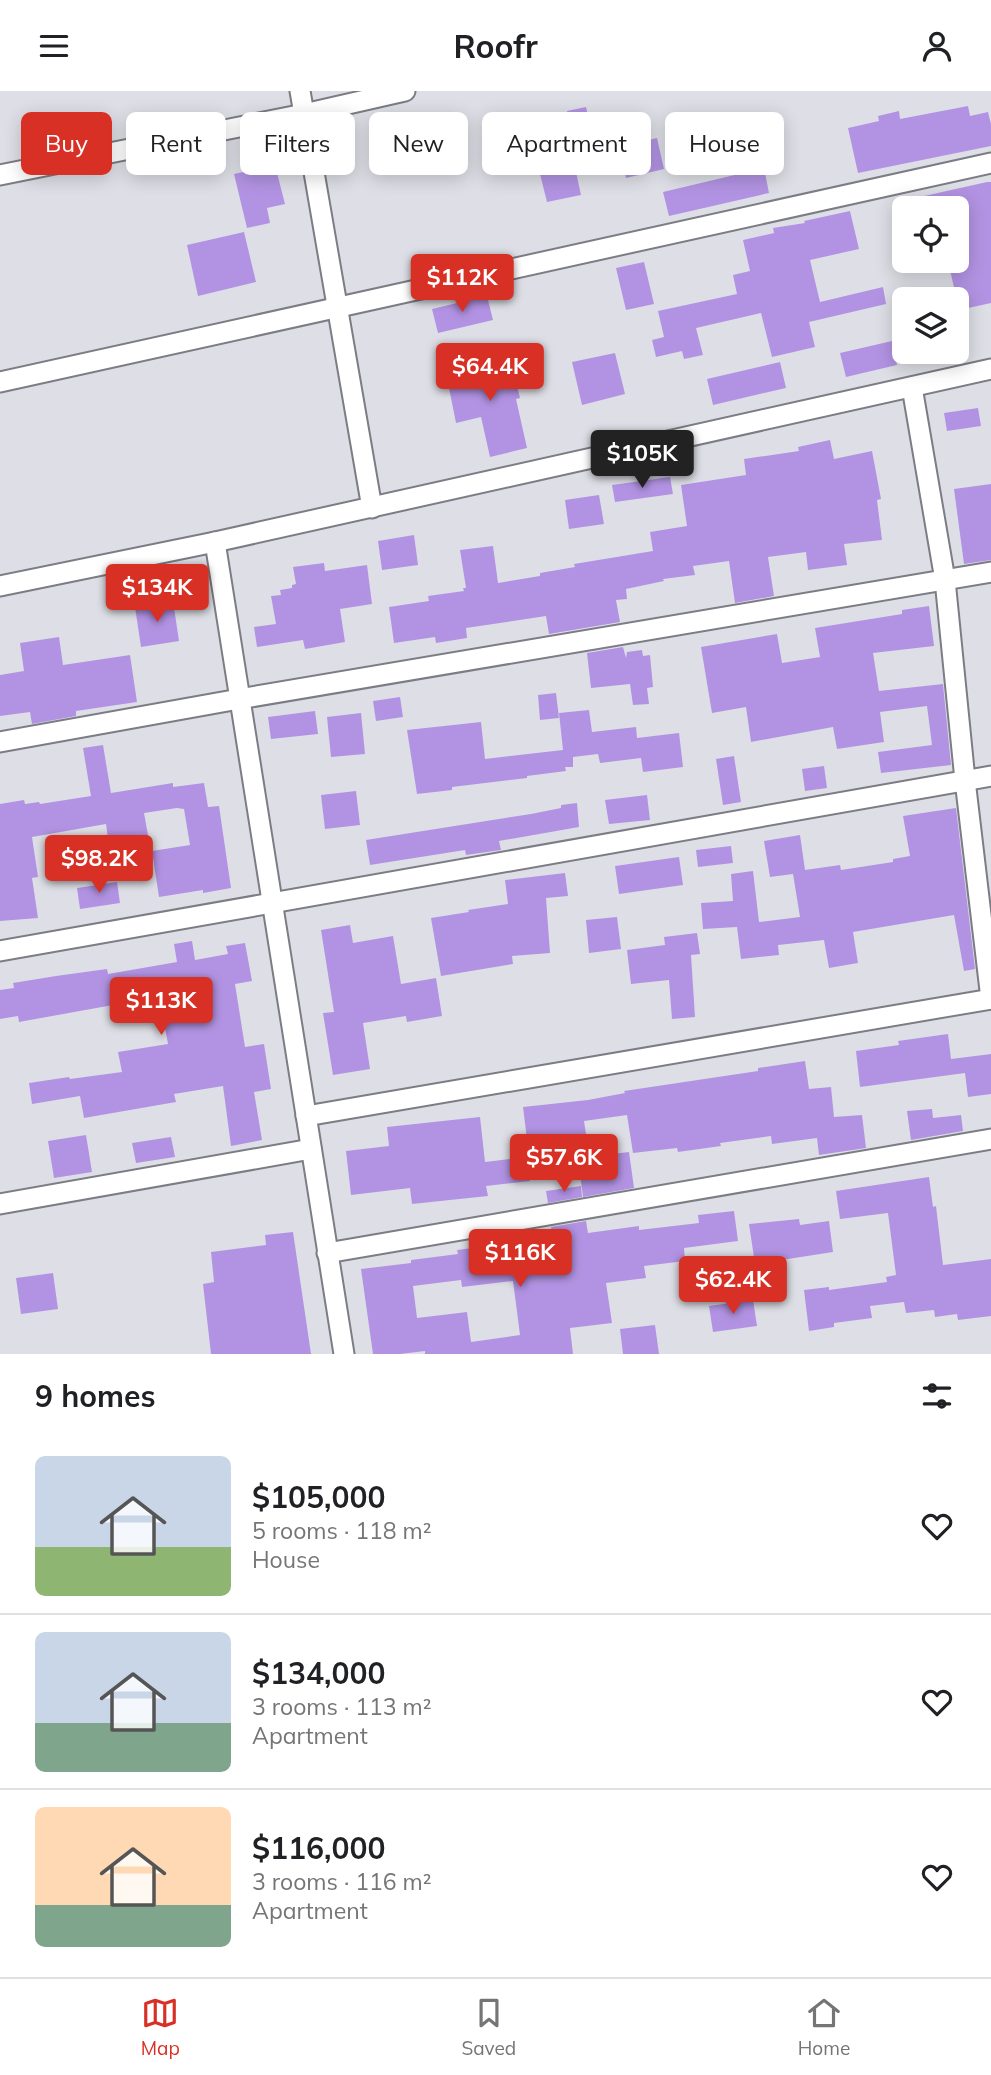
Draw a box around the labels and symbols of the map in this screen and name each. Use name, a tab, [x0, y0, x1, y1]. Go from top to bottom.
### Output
pin: $112K	[413, 255, 511, 314]
pin: $64.4K	[433, 343, 547, 403]
pin: $105K	[593, 431, 691, 490]
pin: $134K	[108, 565, 206, 624]
pin: $98.2K	[42, 835, 156, 895]
pin: $113K	[112, 977, 210, 1037]
pin: $57.6K	[507, 1135, 621, 1194]
pin: $116K	[471, 1229, 569, 1289]
pin: $62.4K	[676, 1257, 790, 1316]

